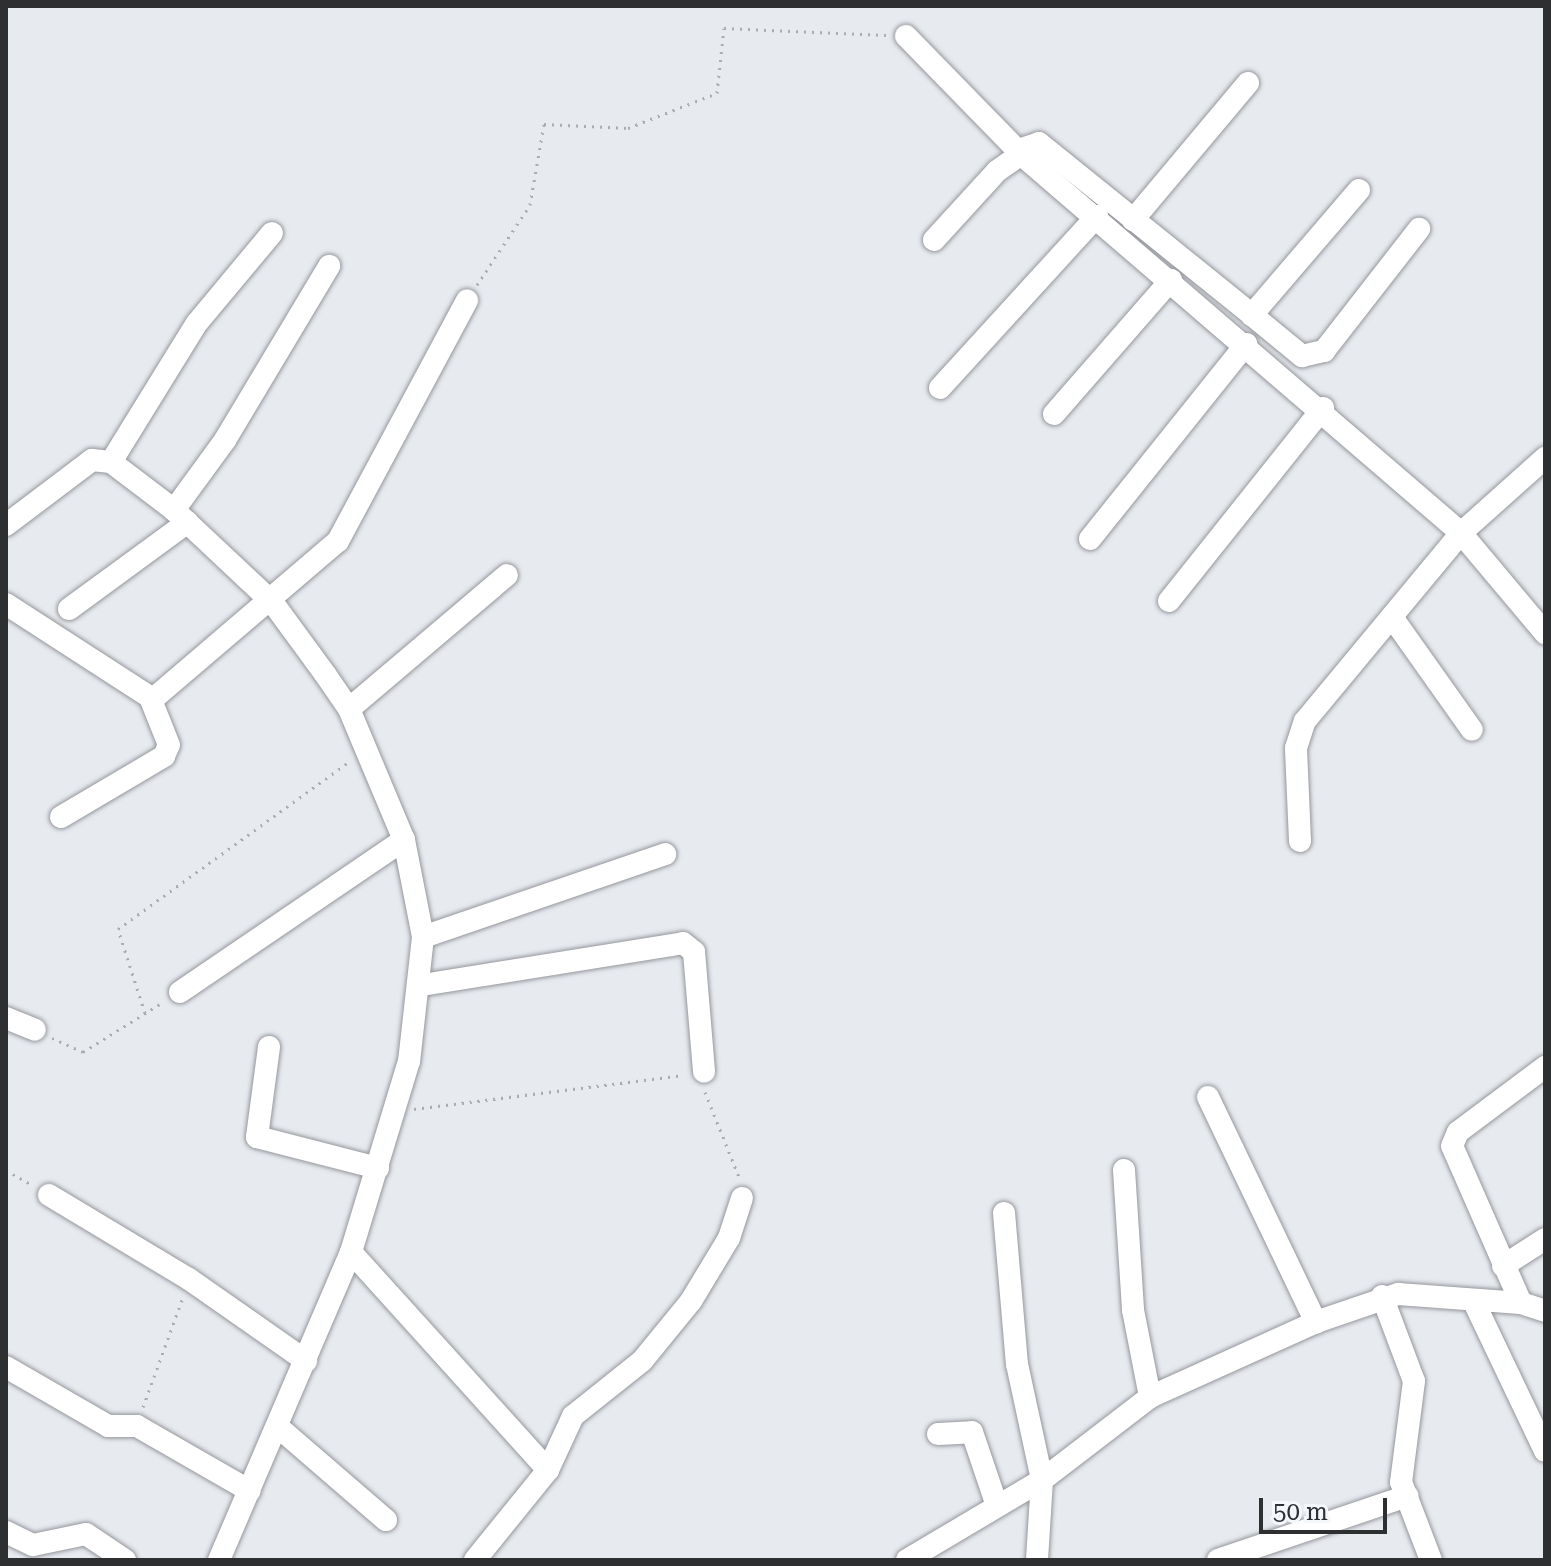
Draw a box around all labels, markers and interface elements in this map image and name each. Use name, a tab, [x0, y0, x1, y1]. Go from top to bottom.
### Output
scale bar	[1263, 1482, 1391, 1532]
text: 50 m	[1273, 1498, 1328, 1526]

